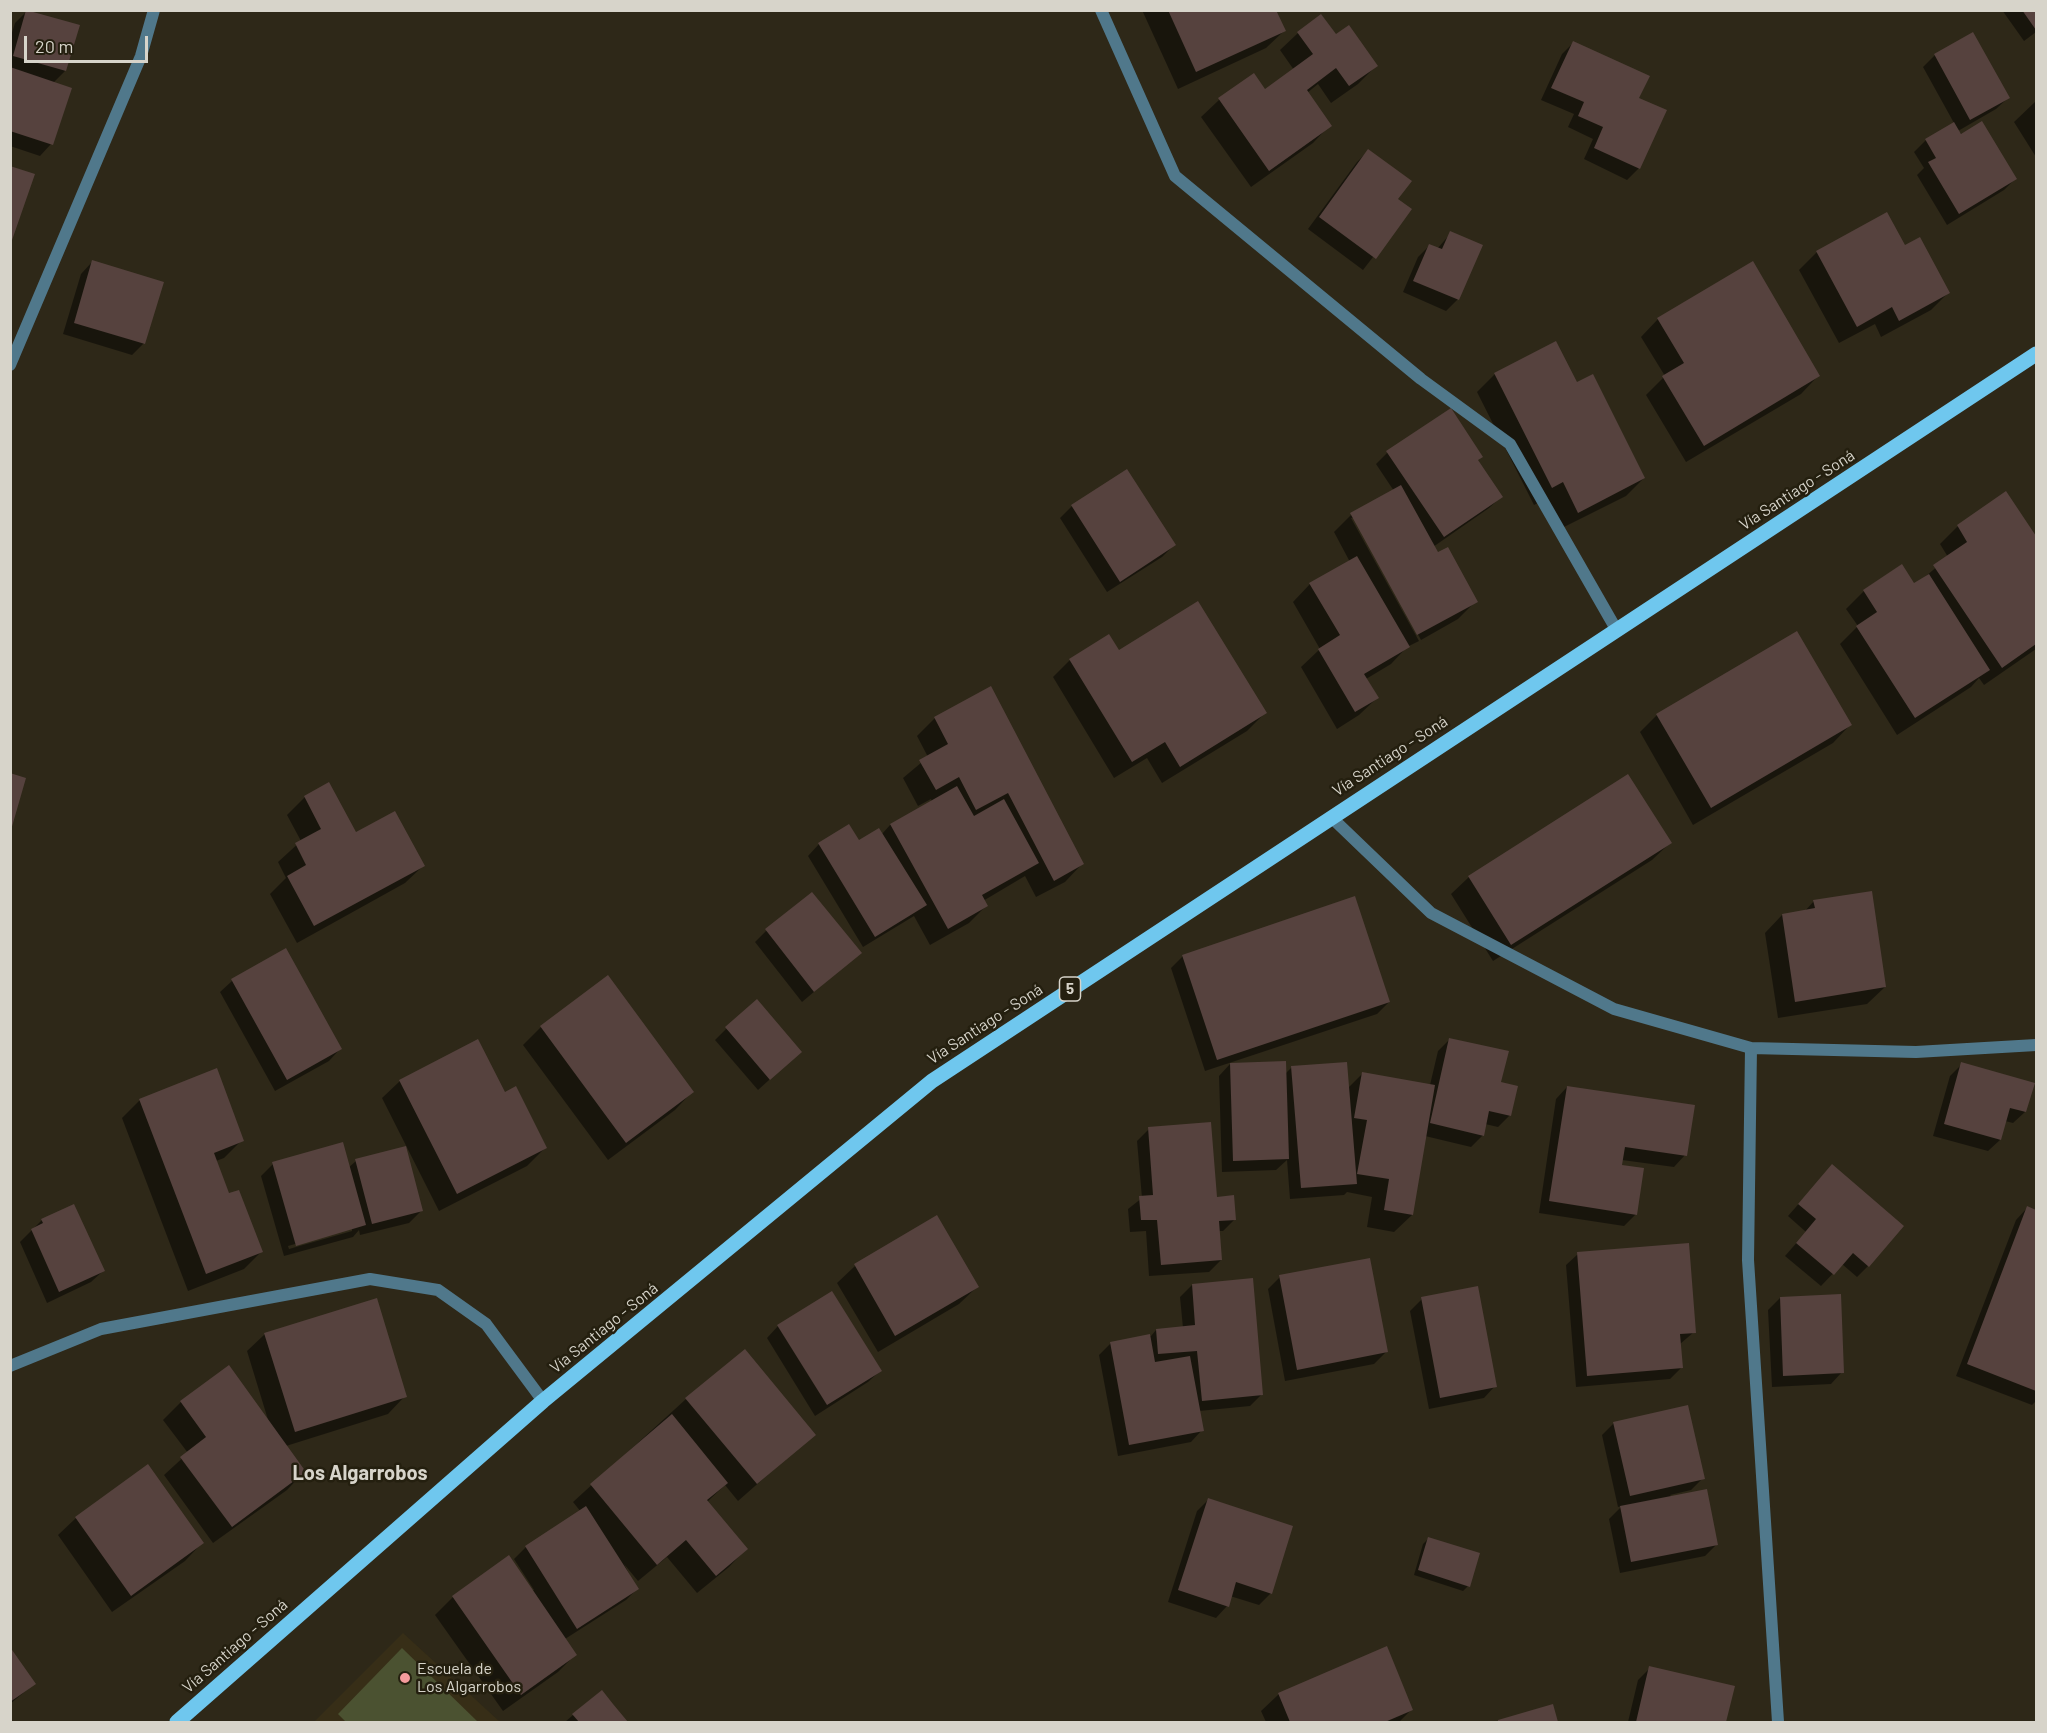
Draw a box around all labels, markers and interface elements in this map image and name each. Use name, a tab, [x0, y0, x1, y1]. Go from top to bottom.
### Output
scale bar	[27, 24, 152, 62]
text: 20 m	[35, 35, 73, 57]
street label: Vía Santiago - Soná	[1736, 446, 1858, 534]
street label: Vía Santiago - Soná	[1329, 712, 1451, 800]
road number: 5	[1060, 977, 1080, 1001]
street label: Vía Santiago - Soná	[924, 980, 1046, 1068]
street label: Vía Santiago - Soná	[546, 1279, 662, 1377]
district label: Los Algarrobos	[292, 1461, 428, 1485]
street label: Vía Santiago - Soná	[178, 1595, 292, 1697]
place label: Escuela de Los Algarrobos	[417, 1659, 521, 1697]
marker: Escuela de Los Algarrobos	[398, 1671, 412, 1685]

